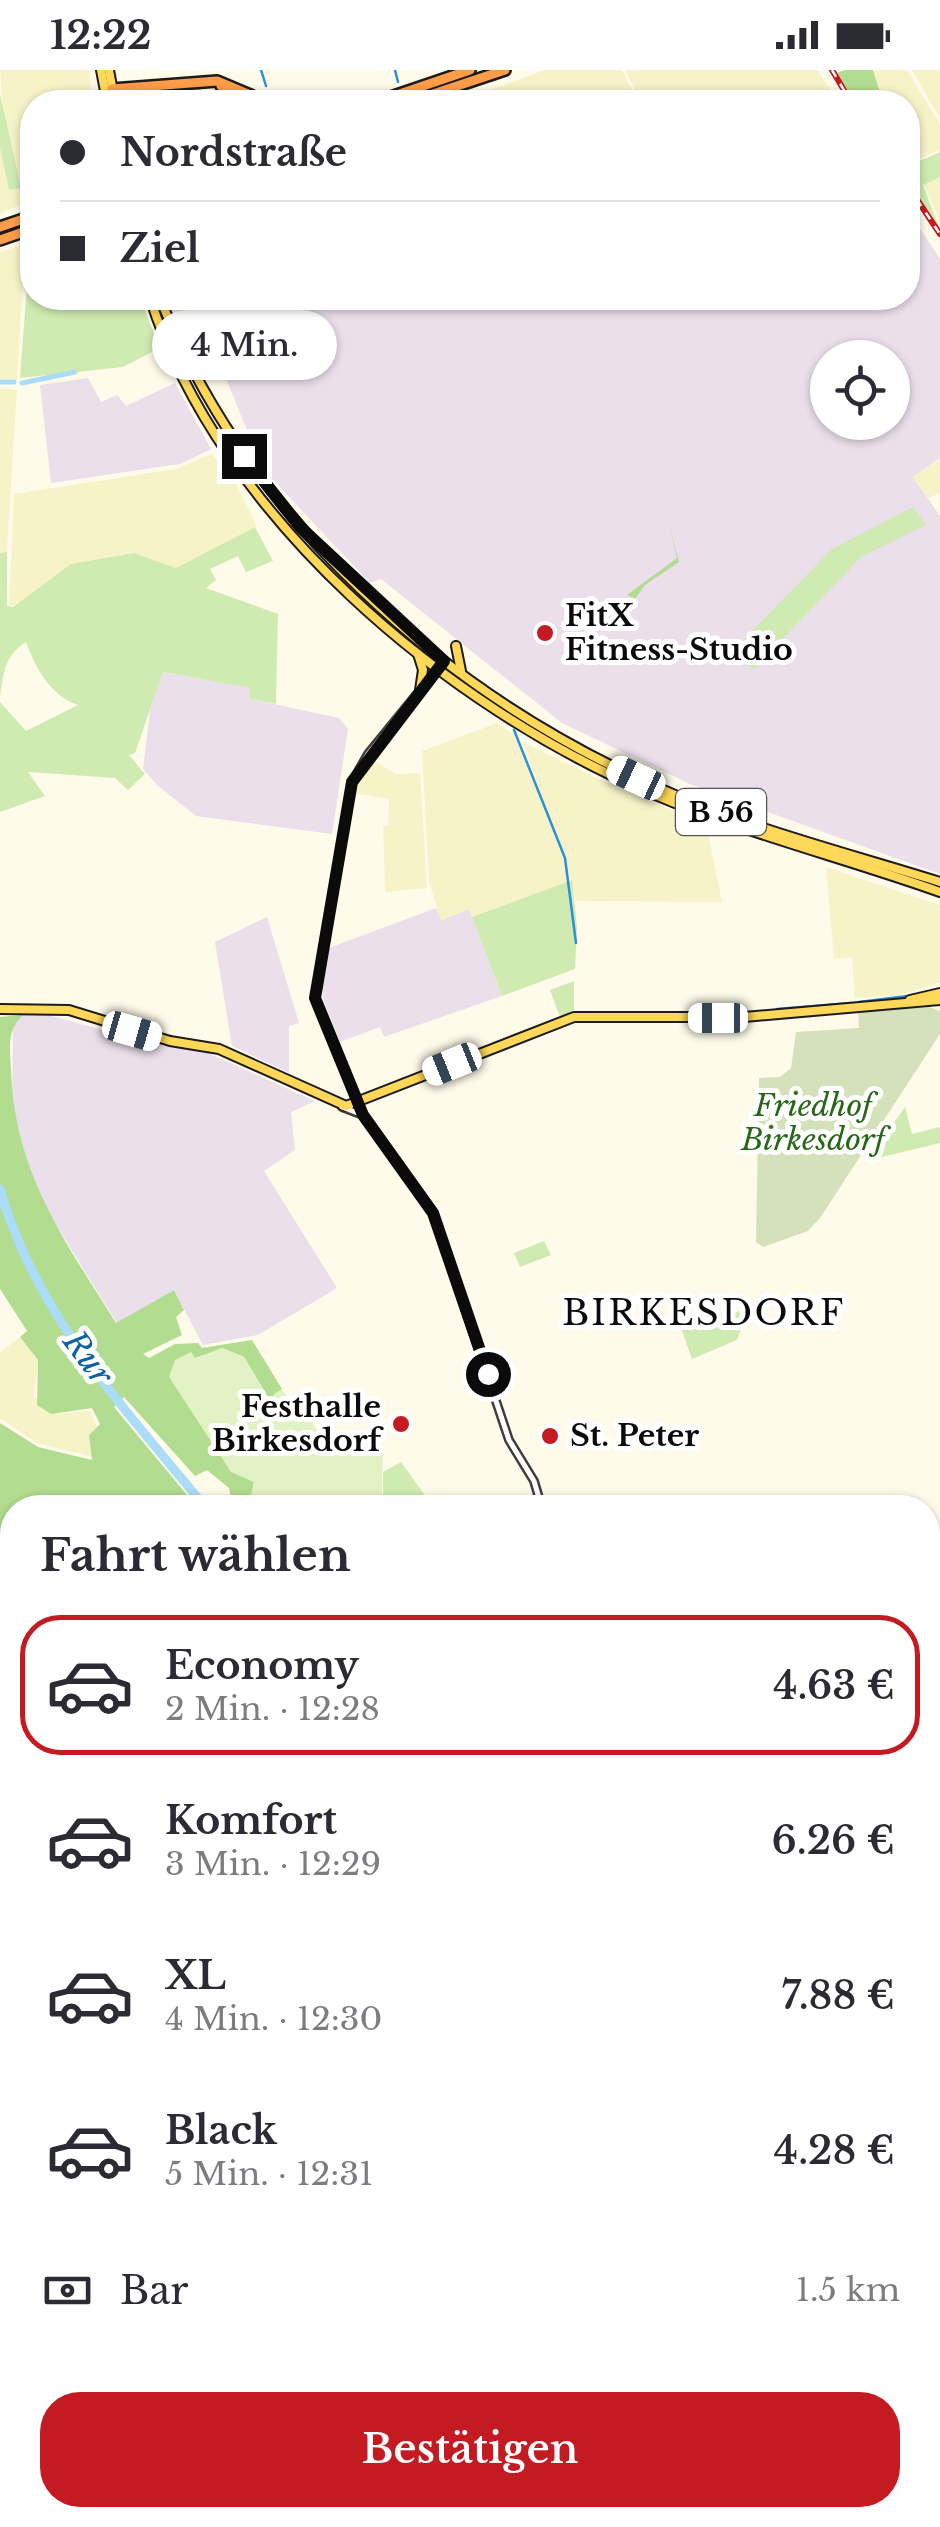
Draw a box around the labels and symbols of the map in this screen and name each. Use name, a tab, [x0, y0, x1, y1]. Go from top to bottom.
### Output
callout: 4 Min.	[152, 311, 336, 381]
route end	[222, 434, 267, 479]
place label: FitX Fitness-Studio	[565, 597, 793, 668]
marker: FitX Fitness-Studio	[534, 622, 556, 644]
car	[602, 752, 670, 804]
road number: B 56	[676, 789, 766, 835]
car	[688, 1003, 748, 1033]
car	[99, 1008, 165, 1054]
car	[419, 1039, 485, 1089]
park label: Friedhof Birkesdorf	[740, 1087, 892, 1158]
district label: BIRKESDORF	[562, 1291, 846, 1334]
water label: Rur	[54, 1322, 122, 1394]
route start	[466, 1352, 511, 1397]
place label: Festhalle Birkesdorf	[212, 1388, 385, 1459]
marker: Festhalle Birkesdorf	[390, 1413, 412, 1435]
place label: St. Peter	[570, 1417, 699, 1454]
marker: St. Peter	[539, 1425, 561, 1447]

